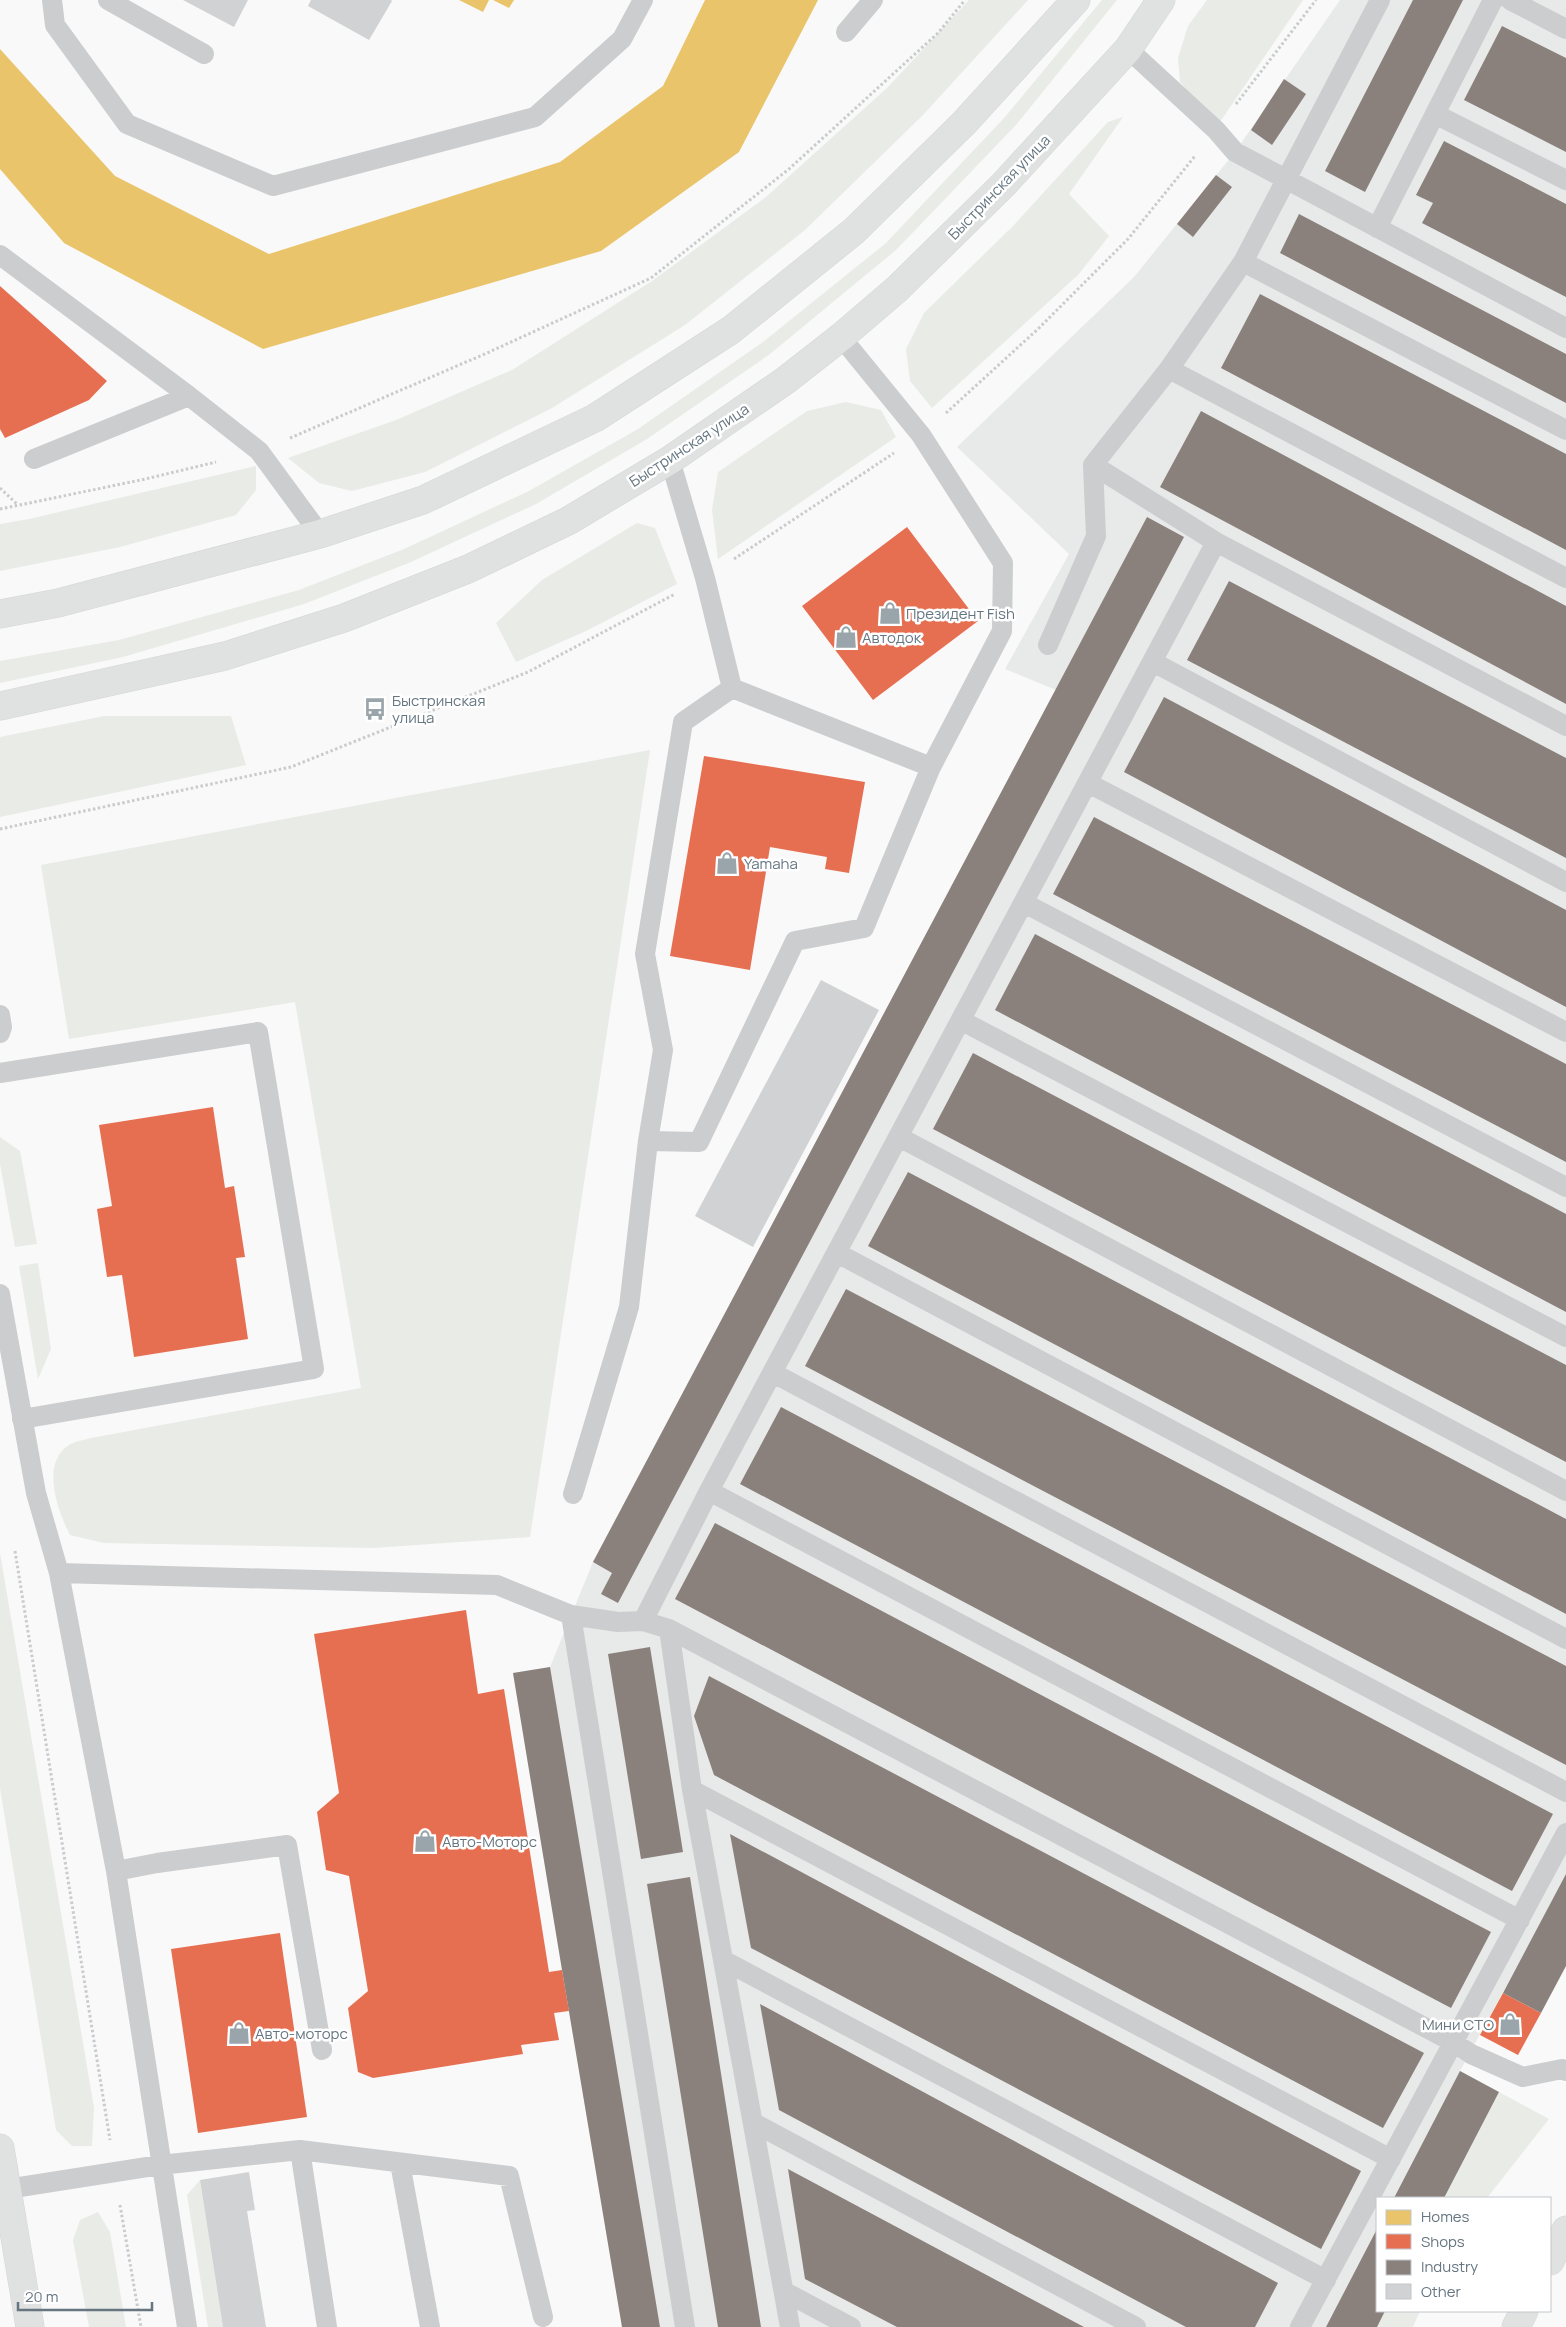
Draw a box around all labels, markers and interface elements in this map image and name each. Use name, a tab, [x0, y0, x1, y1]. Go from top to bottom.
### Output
street label: Быстринская улица	[943, 130, 1055, 244]
street label: Быстринская улица	[625, 398, 753, 492]
shop icon: Президент Fish	[877, 600, 903, 626]
place label: Президент Fish	[906, 603, 1015, 624]
shop icon: Автодок	[833, 624, 859, 650]
place label: Автодок	[862, 627, 922, 648]
place label: Быстринская улица	[392, 690, 485, 728]
bus stop icon: Быстринская улица	[362, 696, 388, 722]
shop icon: Yamaha	[714, 850, 740, 876]
place label: Yamaha	[744, 853, 798, 874]
shop icon: Авто-Моторс	[412, 1828, 438, 1854]
place label: Авто-Моторс	[442, 1831, 537, 1852]
shop icon: Мини СТО	[1497, 2011, 1523, 2037]
place label: Мини СТО	[1422, 2014, 1494, 2035]
shop icon: Авто-моторс	[226, 2020, 252, 2046]
place label: Авто-моторс	[255, 2023, 348, 2044]
legend	[1376, 2197, 1551, 2312]
text: Homes	[1421, 2206, 1470, 2227]
text: Shops	[1421, 2231, 1465, 2252]
text: Industry	[1421, 2256, 1478, 2277]
scale bar	[18, 2280, 151, 2312]
text: Other	[1421, 2281, 1462, 2302]
text: 20 m	[25, 2286, 58, 2307]

